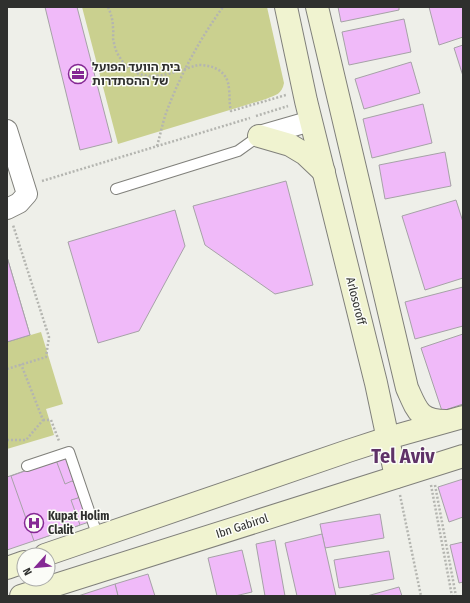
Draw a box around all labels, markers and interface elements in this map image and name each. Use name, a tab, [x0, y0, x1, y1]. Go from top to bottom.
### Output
place label: בית הוועד הפועל של ההסתדרות	[92, 60, 181, 88]
office icon: בית הוועד הפועל של ההסתדרות	[67, 63, 89, 85]
street label: Arlosoroff	[343, 276, 369, 328]
district label: Tel Aviv	[371, 444, 435, 468]
place label: Kupat Holim Clalit	[48, 509, 109, 537]
street label: Ibn Gabirol	[214, 511, 270, 541]
hospital icon: Kupat Holim Clalit	[23, 512, 45, 534]
north arrow	[16, 547, 56, 587]
text: N	[20, 565, 35, 577]

